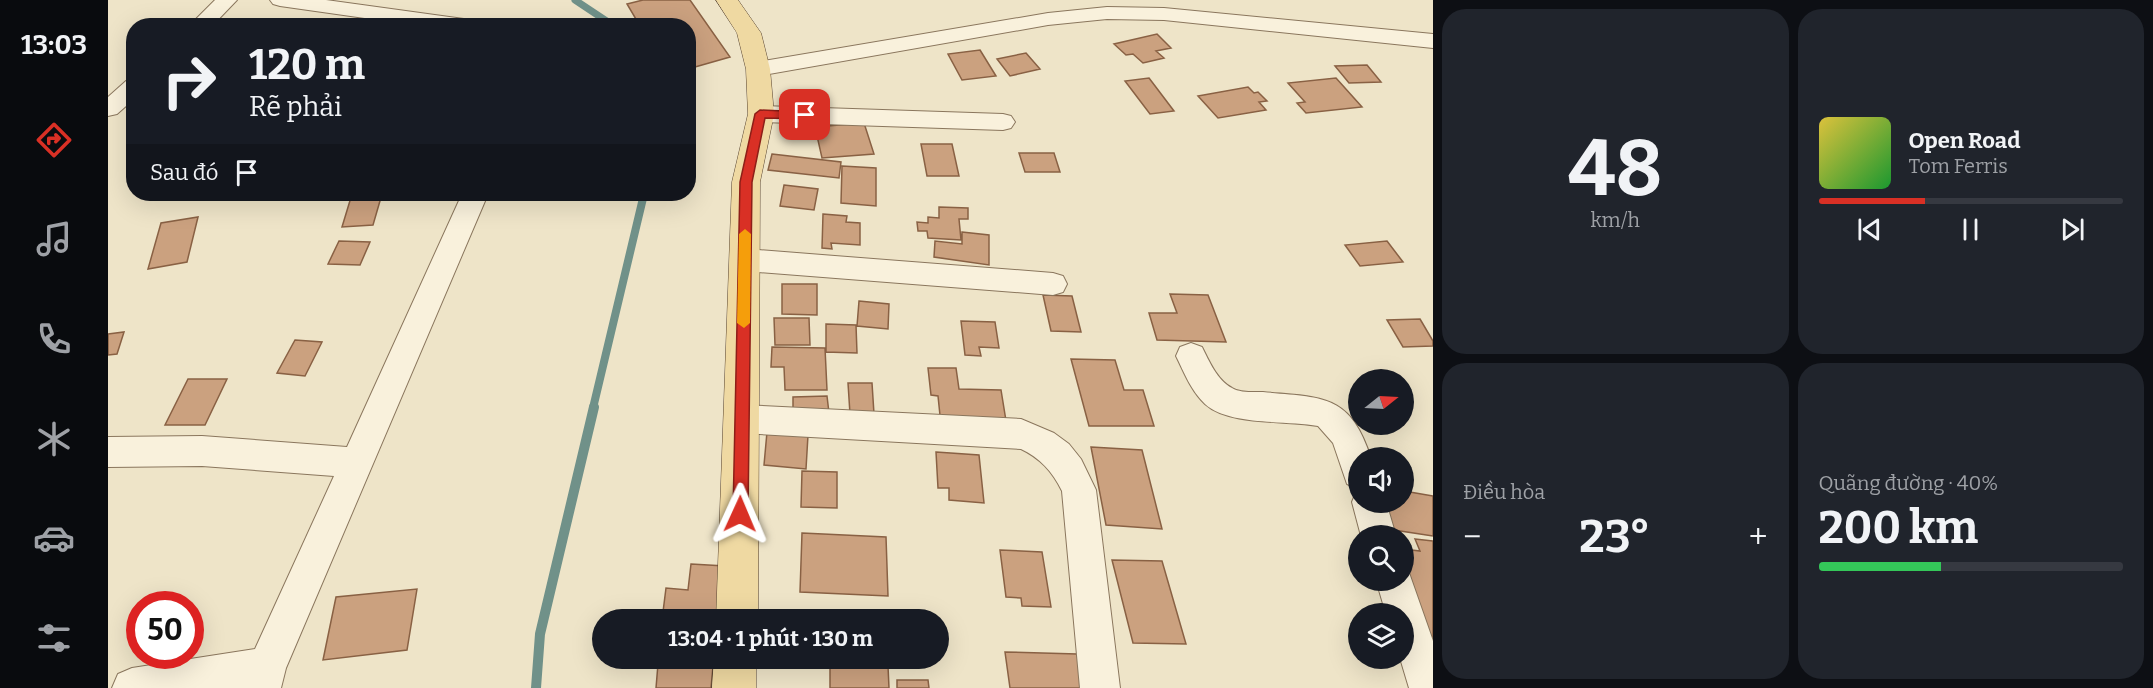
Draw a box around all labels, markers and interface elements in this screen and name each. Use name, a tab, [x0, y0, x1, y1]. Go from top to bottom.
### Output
text: 13:03	[21, 29, 87, 61]
text: 120 m	[249, 40, 365, 90]
icon: right	[150, 42, 228, 120]
pin	[779, 89, 830, 140]
text: Rẽ phải	[249, 91, 342, 123]
icon: arrive	[788, 98, 821, 131]
icon: directions	[33, 119, 75, 161]
text: 48	[1568, 122, 1662, 216]
text: Open Road	[1909, 127, 2021, 154]
text: Tom Ferris	[1909, 154, 2008, 178]
icon: arrive	[230, 156, 263, 189]
text: Sau đó	[150, 159, 218, 186]
text: km/h	[1591, 208, 1640, 232]
icon: previous	[1853, 213, 1886, 246]
icon: pause	[1954, 213, 1987, 246]
icon: next	[2056, 213, 2089, 246]
icon: music	[33, 218, 75, 260]
icon: phone	[33, 318, 75, 360]
north arrow	[1348, 369, 1414, 435]
map controls	[1348, 369, 1414, 669]
icon: climate	[33, 418, 75, 460]
button: sound	[1348, 447, 1414, 513]
text: Quãng đường · 40%	[1819, 471, 1998, 495]
text: Điều hòa	[1463, 480, 1545, 504]
position arrow	[708, 482, 772, 546]
text: 200 km	[1819, 501, 1978, 555]
text: 23°	[1579, 510, 1650, 564]
icon: car	[33, 517, 75, 559]
text: −	[1463, 517, 1481, 557]
text: +	[1749, 517, 1767, 557]
button: search	[1348, 525, 1414, 591]
speed limit sign: 50	[126, 591, 204, 669]
button: layers	[1348, 603, 1414, 669]
icon: filters	[33, 617, 75, 659]
text: 13:04 · 1 phút · 130 m	[668, 625, 873, 652]

